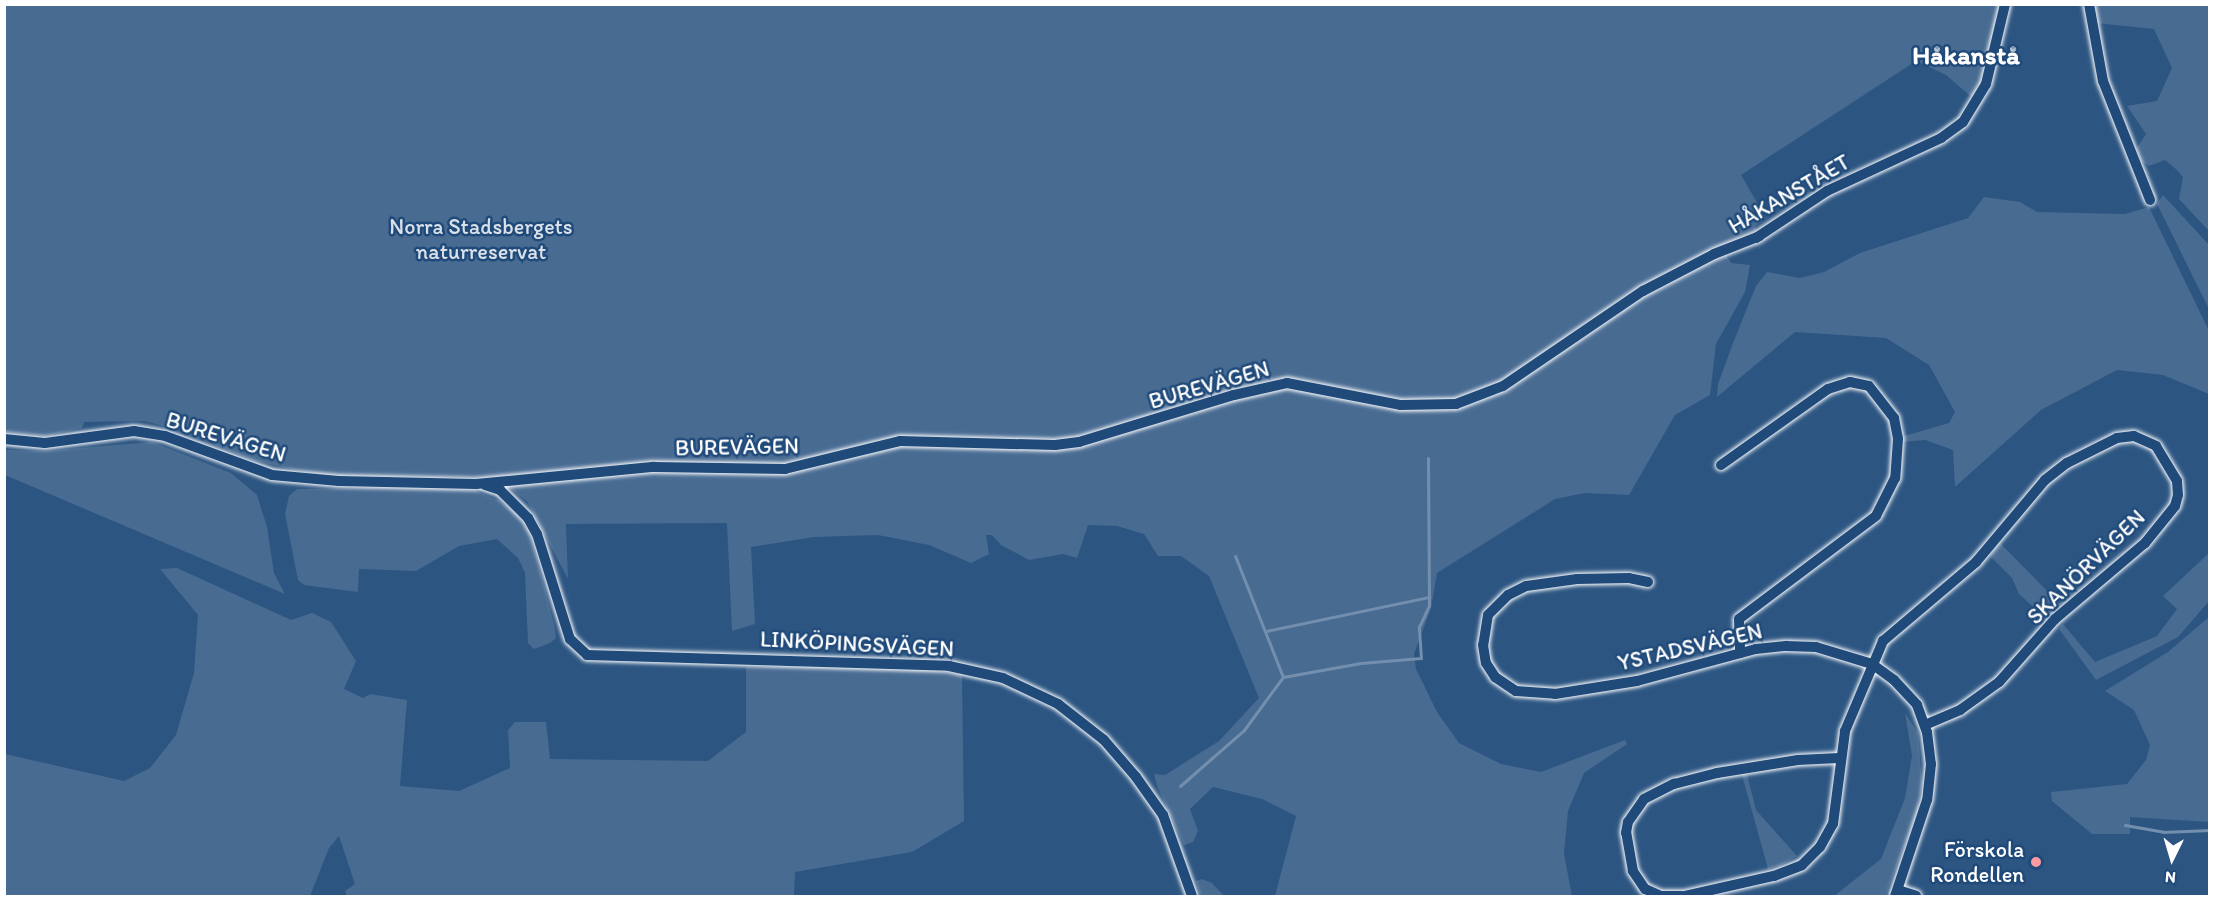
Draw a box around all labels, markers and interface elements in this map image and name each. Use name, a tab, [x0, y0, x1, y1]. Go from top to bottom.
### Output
district label: Håkanstå	[1912, 40, 2020, 72]
street label: HÅKANSTÅET	[1724, 149, 1854, 239]
park label: Norra Stadsbergets naturreservat	[390, 213, 572, 264]
street label: BUREVÄGEN	[1146, 355, 1272, 415]
street label: BUREVÄGEN	[163, 406, 289, 468]
street label: BUREVÄGEN	[675, 433, 799, 461]
street label: SKANÖRVÄGEN	[2022, 504, 2150, 630]
street label: YSTADSVÄGEN	[1615, 618, 1765, 676]
street label: LINKÖPINGSVÄGEN	[759, 626, 955, 662]
north arrow	[2142, 829, 2202, 889]
place label: Förskola Rondellen	[1930, 836, 2024, 888]
marker: Förskola Rondellen	[2029, 855, 2043, 869]
text: N	[2164, 867, 2177, 887]

